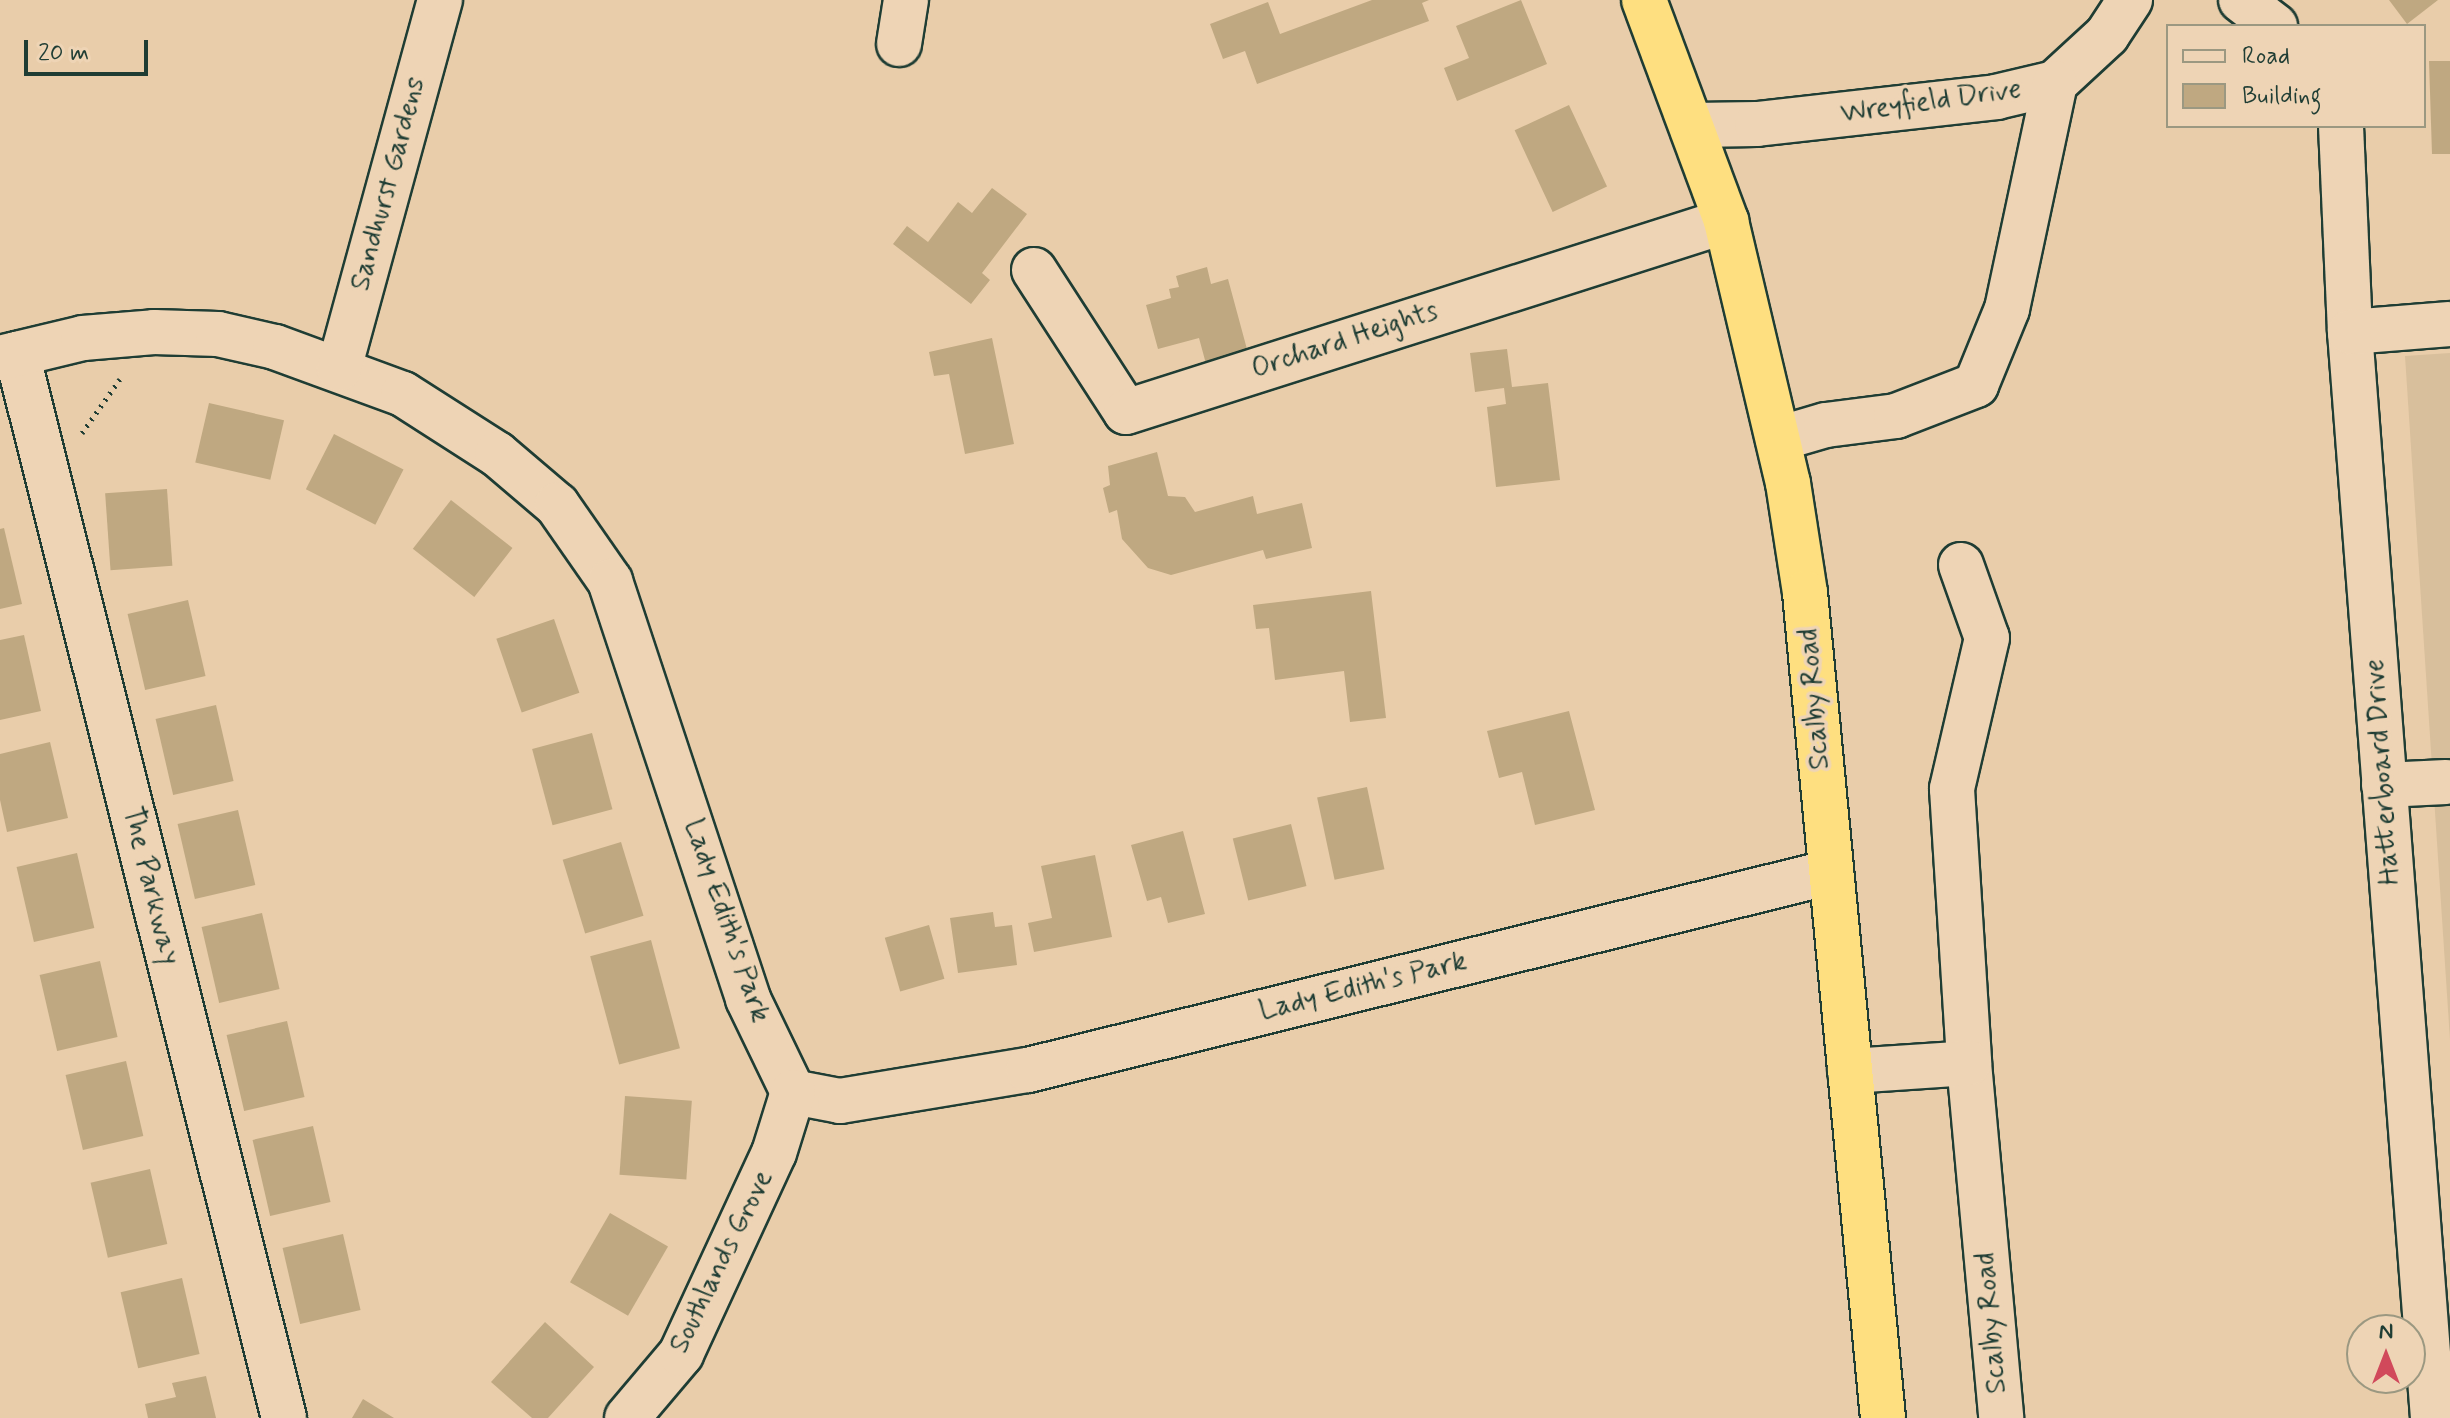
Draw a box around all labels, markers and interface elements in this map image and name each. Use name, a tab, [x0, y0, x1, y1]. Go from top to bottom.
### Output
scale bar	[28, 24, 152, 74]
legend	[2166, 24, 2426, 128]
text: 20 m	[38, 38, 89, 69]
text: Road	[2242, 41, 2290, 72]
street label: Sandhurst Gardens	[344, 73, 434, 295]
street label: Wreyfield Drive	[1840, 73, 2022, 131]
text: Building	[2242, 81, 2322, 112]
street label: Orchard Heights	[1247, 295, 1443, 387]
street label: Scalby Road	[1792, 628, 1838, 770]
street label: Hatterboard Drive	[2358, 659, 2408, 885]
street label: The Parkway	[115, 808, 185, 964]
street label: Lady Edith's Park	[676, 818, 776, 1024]
street label: Lady Edith's Park	[1258, 946, 1468, 1028]
street label: Southlands Grove	[663, 1165, 781, 1359]
street label: Scalby Road	[1969, 1252, 2015, 1394]
north arrow	[2346, 1314, 2426, 1394]
text: N	[2379, 1318, 2393, 1346]

